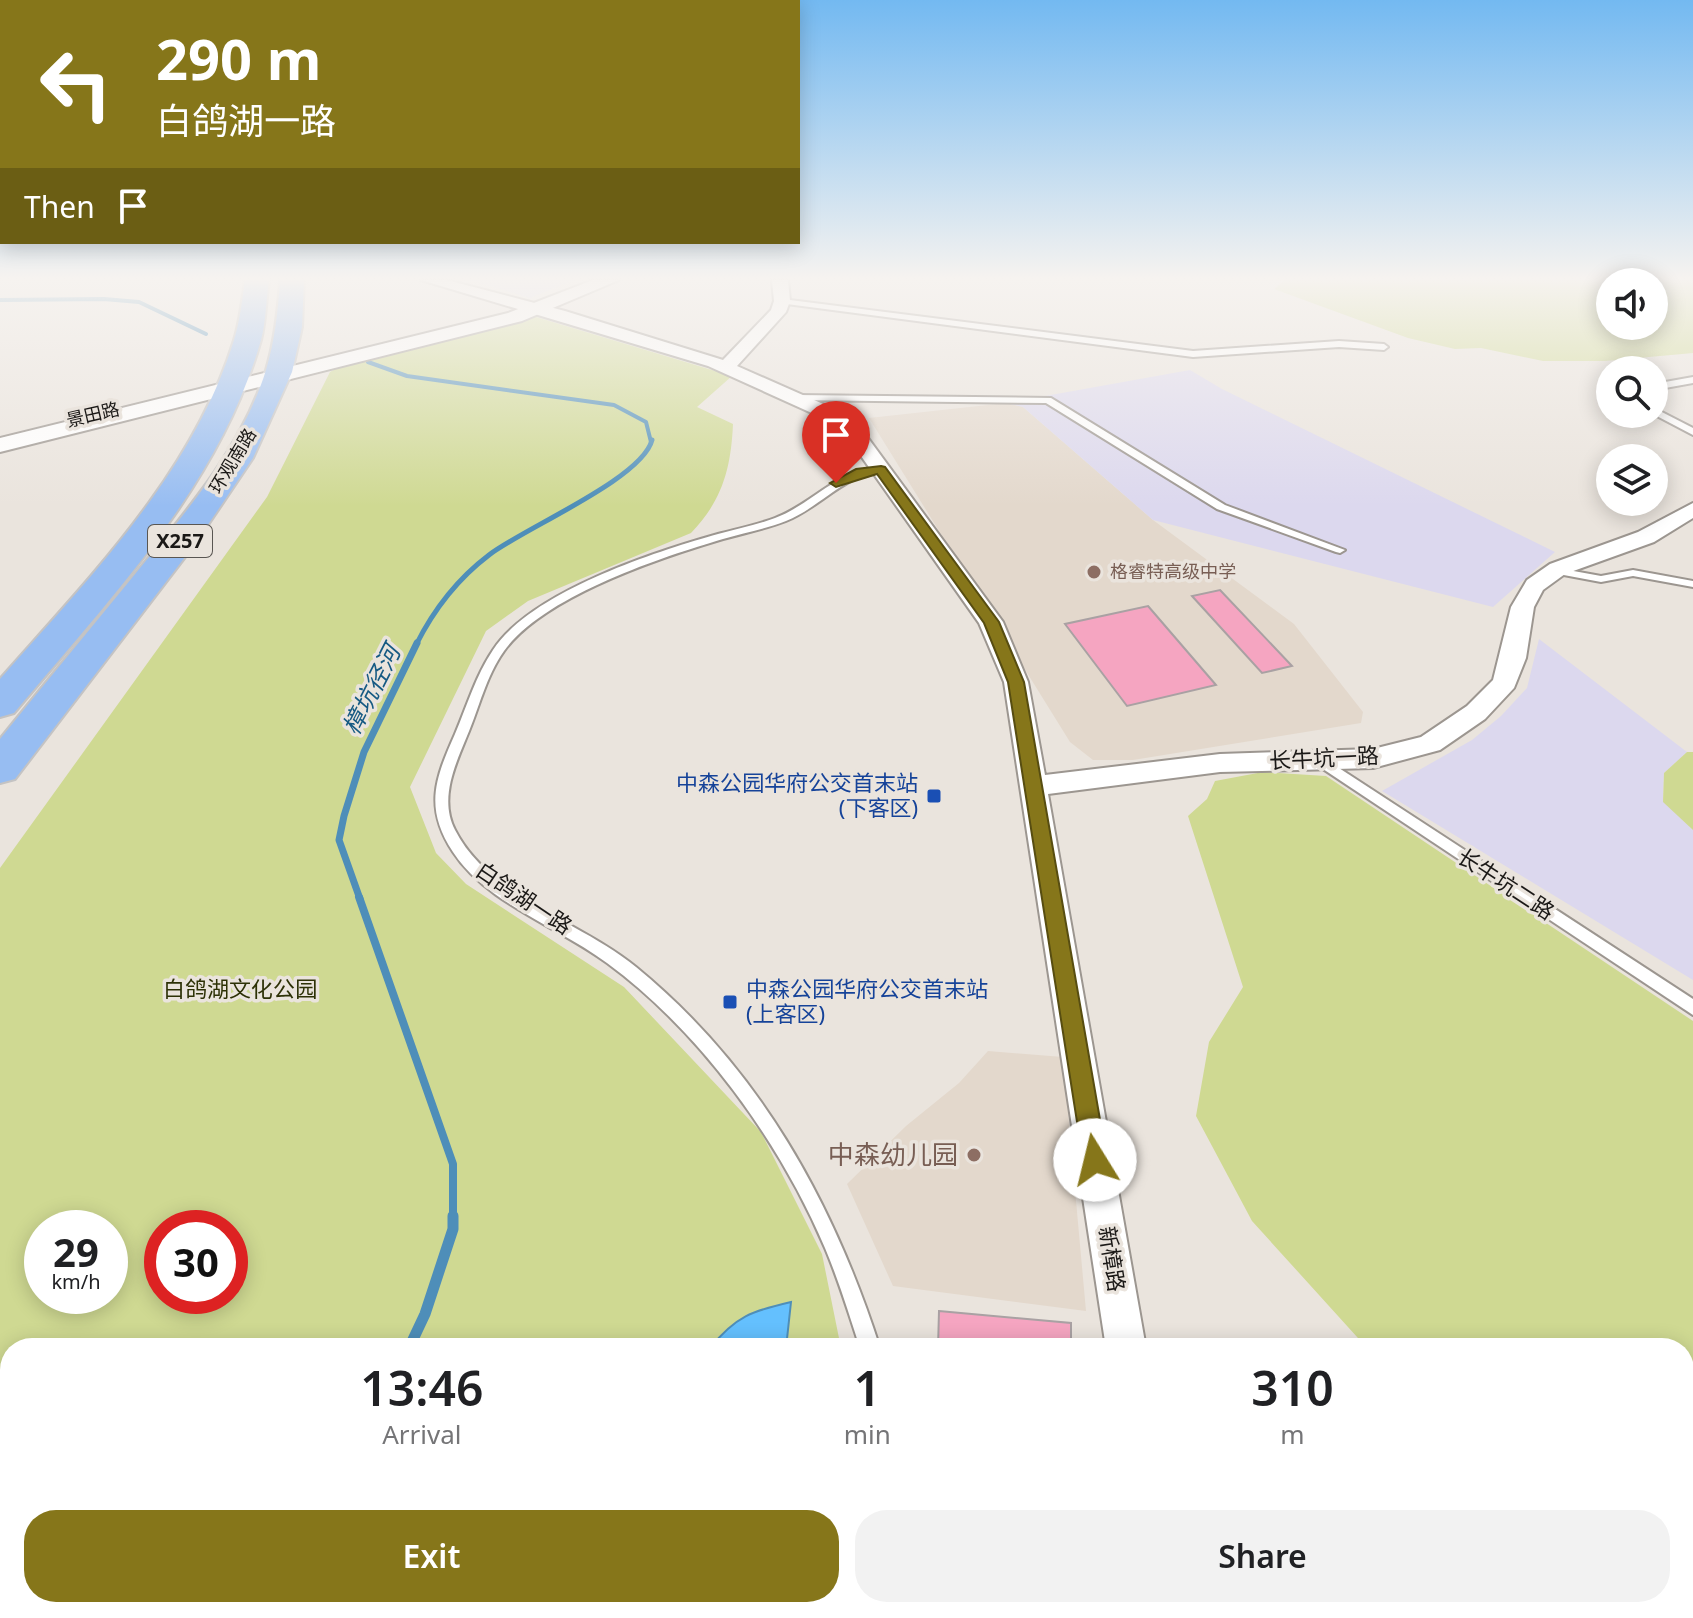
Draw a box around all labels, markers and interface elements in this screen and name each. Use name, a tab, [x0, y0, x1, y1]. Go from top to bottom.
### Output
text: 290 m	[156, 20, 321, 96]
icon: left	[24, 32, 128, 136]
text: 白鸽湖一路	[156, 96, 336, 145]
icon: arrive	[111, 184, 155, 228]
text: Then	[24, 186, 95, 227]
map controls	[1596, 268, 1668, 516]
button: sound	[1596, 268, 1668, 340]
button: search	[1596, 356, 1668, 428]
street label: 景田路	[64, 396, 122, 432]
pin	[802, 401, 870, 483]
icon: arrive	[814, 413, 858, 457]
street label: 环观南路	[203, 423, 261, 498]
button: layers	[1596, 444, 1668, 516]
road number: X257	[148, 525, 212, 557]
place label: 格睿特高级中学	[1110, 559, 1236, 583]
marker: 格睿特高级中学	[1085, 563, 1103, 581]
water label: 樟坑径河	[334, 635, 409, 740]
street label: 长牛坑一路	[1268, 739, 1380, 775]
place label: 中森公园华府公交首末站 (下客区)	[676, 767, 918, 822]
marker: 中森公园华府公交首末站 (下客区)	[925, 787, 943, 805]
street label: 长牛坑二路	[1452, 841, 1561, 926]
street label: 白鸽湖一路	[471, 854, 579, 940]
park label: 白鸽湖文化公园	[163, 973, 317, 1003]
place label: 中森公园华府公交首末站 (上客区)	[746, 973, 988, 1028]
marker: 中森公园华府公交首末站 (上客区)	[721, 993, 739, 1011]
position arrow	[1053, 1118, 1137, 1202]
place label: 中森幼儿园	[828, 1136, 958, 1172]
marker: 中森幼儿园	[965, 1146, 983, 1164]
speed limit sign: 30	[144, 1210, 248, 1314]
text: 29	[53, 1224, 99, 1279]
street label: 新樟路	[1093, 1224, 1133, 1294]
text: km/h	[51, 1268, 101, 1295]
text: 13:46	[360, 1355, 483, 1420]
text: 1	[854, 1355, 881, 1420]
text: 310	[1251, 1355, 1334, 1420]
text: Arrival	[382, 1416, 462, 1452]
text: min	[844, 1416, 891, 1452]
text: m	[1280, 1416, 1305, 1452]
button: Exit	[24, 1510, 839, 1602]
button: Share	[855, 1510, 1670, 1602]

